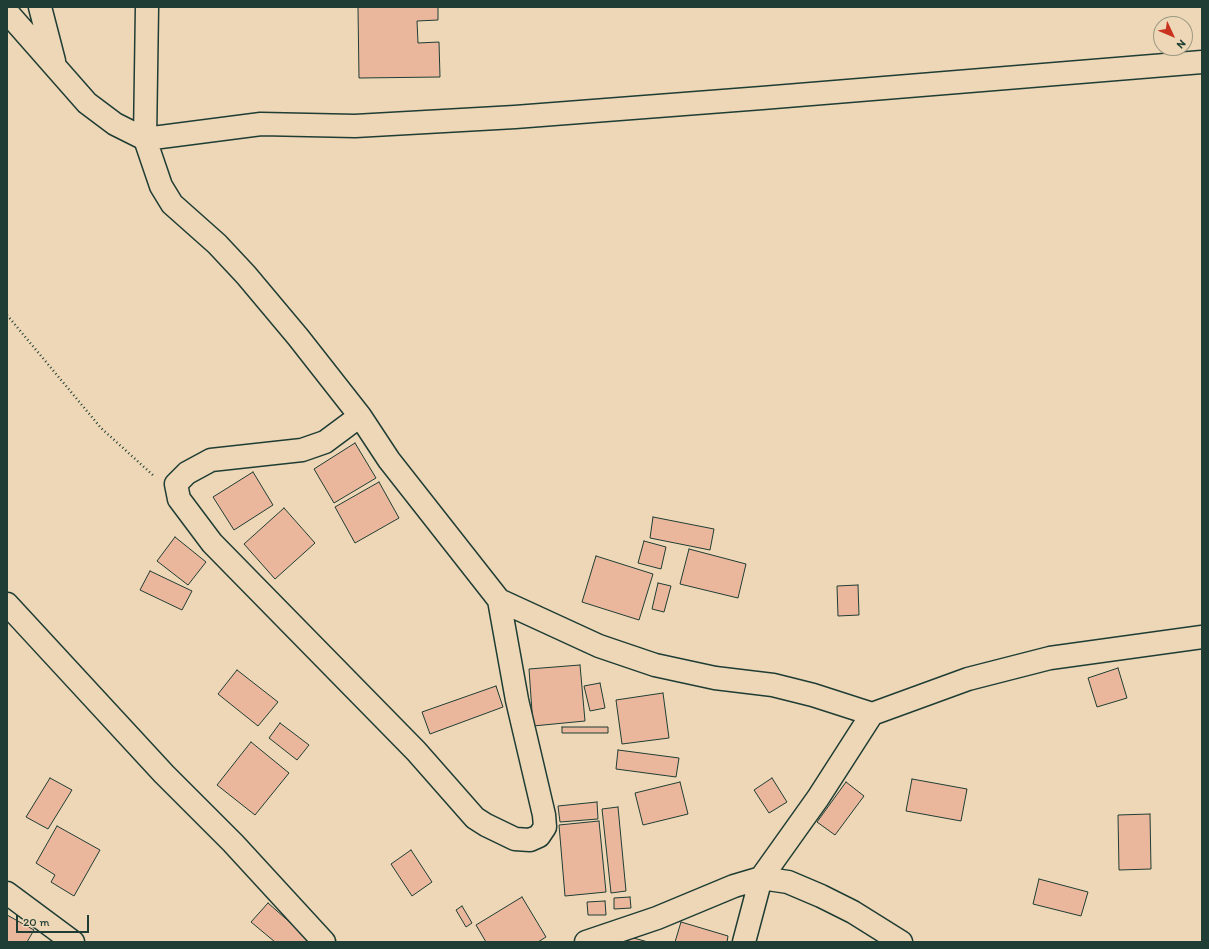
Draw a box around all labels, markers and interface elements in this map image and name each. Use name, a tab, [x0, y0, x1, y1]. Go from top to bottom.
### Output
north arrow	[1153, 16, 1193, 56]
text: N	[1174, 37, 1189, 51]
scale bar	[18, 907, 91, 933]
text: 20 m	[23, 915, 50, 929]

